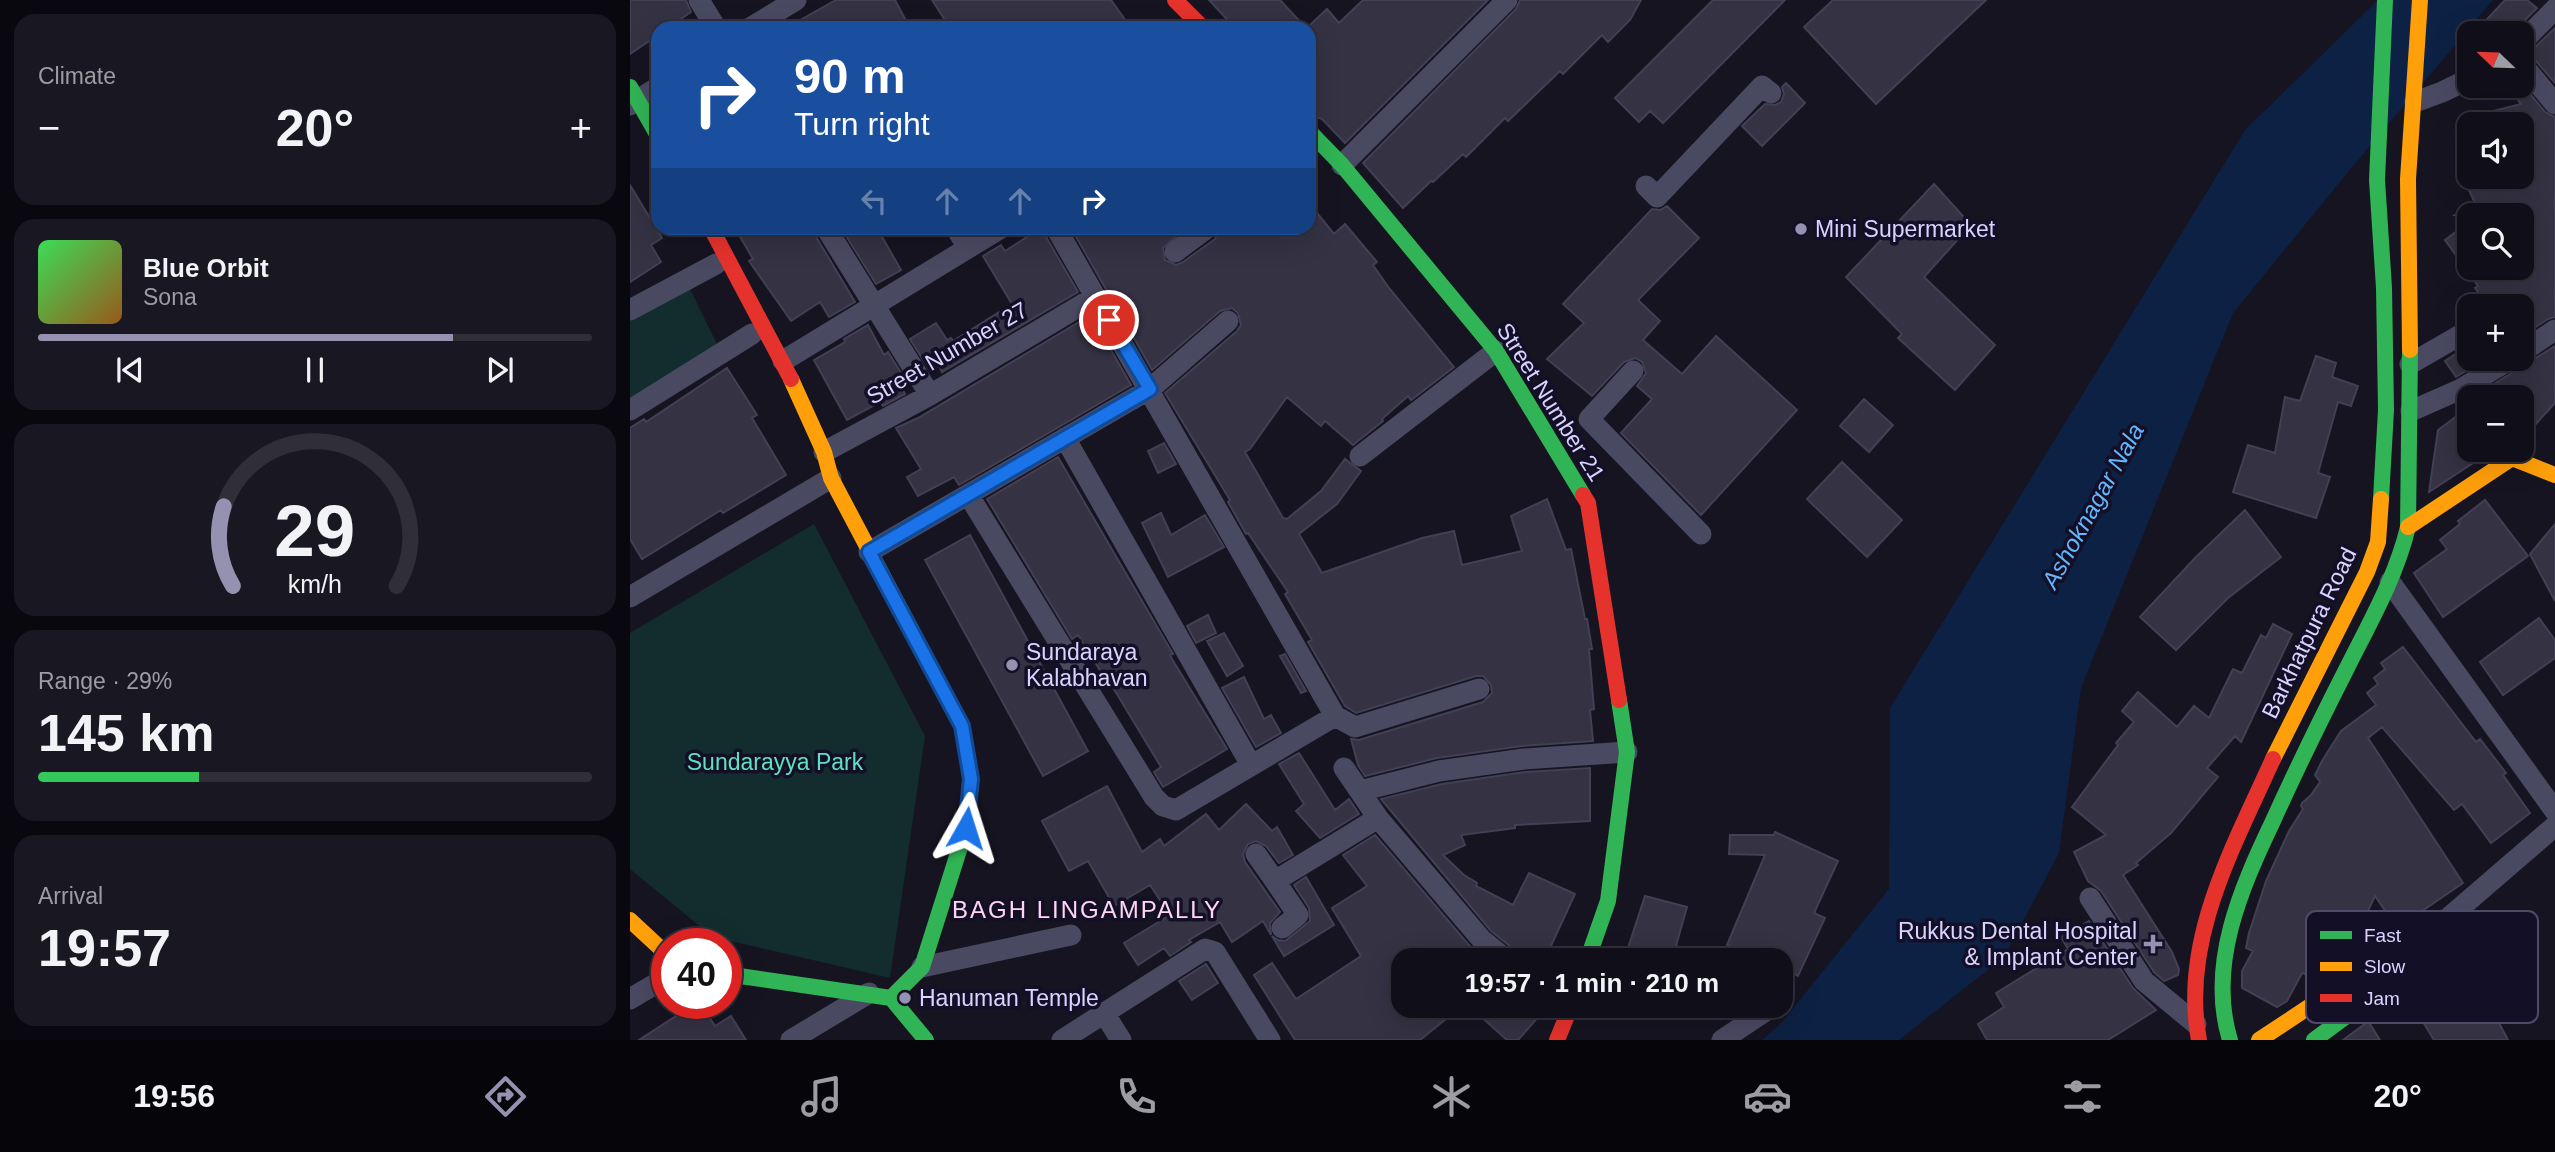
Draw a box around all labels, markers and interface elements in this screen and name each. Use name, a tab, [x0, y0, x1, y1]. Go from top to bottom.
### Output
north arrow	[2457, 21, 2534, 98]
map controls	[2457, 21, 2534, 462]
icon: right	[679, 49, 770, 140]
text: 90 m	[794, 49, 906, 103]
text: Climate	[38, 63, 116, 89]
text: 20°	[276, 99, 354, 157]
text: Turn right	[794, 106, 930, 142]
text: −	[38, 107, 60, 149]
text: +	[570, 107, 592, 149]
button: sound	[2457, 112, 2534, 189]
icon: left	[855, 182, 893, 220]
icon: ahead	[928, 182, 966, 220]
icon: ahead	[1001, 182, 1039, 220]
icon: right	[1074, 182, 1112, 220]
button: search	[2457, 203, 2534, 280]
place label: Mini Supermarket	[1815, 216, 1996, 242]
marker: Mini Supermarket	[1793, 221, 1809, 237]
text: Blue Orbit	[143, 253, 269, 283]
text: Sona	[143, 284, 197, 310]
pin	[1079, 290, 1139, 350]
button: +	[2457, 294, 2534, 371]
street label: Street Number 27	[862, 296, 1032, 410]
icon: arrive	[1090, 301, 1128, 339]
street label: Street Number 21	[1492, 318, 1610, 486]
icon: previous	[111, 351, 149, 389]
icon: pause	[296, 351, 334, 389]
icon: next	[481, 351, 519, 389]
button: −	[2457, 385, 2534, 462]
water label: Ashoknagar Nala	[2035, 419, 2149, 595]
text: 29	[275, 490, 355, 571]
street label: Barkhatpura Road	[2256, 543, 2362, 723]
text: km/h	[288, 570, 342, 598]
place label: Sundaraya Kalabhavan	[1026, 639, 1148, 691]
marker: Sundaraya Kalabhavan	[1004, 657, 1020, 673]
text: Range · 29%	[38, 668, 172, 694]
text: 145 km	[38, 704, 214, 762]
park label: Sundarayya Park	[687, 749, 864, 775]
position arrow	[929, 791, 1003, 865]
text: Arrival	[38, 883, 103, 909]
district label: BAGH LINGAMPALLY	[952, 896, 1222, 923]
legend	[2306, 911, 2538, 1023]
place label: Rukkus Dental Hospital & Implant Center	[1898, 918, 2137, 970]
text: 19:57	[38, 919, 171, 977]
text: Fast	[2364, 925, 2402, 946]
speed limit sign: 40	[651, 928, 742, 1019]
marker: Rukkus Dental Hospital & Implant Center	[2143, 934, 2163, 954]
text: Slow	[2364, 956, 2405, 977]
text: 19:57 · 1 min · 210 m	[1465, 968, 1719, 998]
place label: Hanuman Temple	[919, 985, 1099, 1011]
text: Jam	[2364, 988, 2400, 1009]
marker: Hanuman Temple	[897, 990, 913, 1006]
icon: directions	[481, 1072, 530, 1121]
icon: music	[797, 1072, 846, 1121]
icon: phone	[1112, 1072, 1161, 1121]
icon: climate	[1427, 1072, 1476, 1121]
icon: car	[1743, 1072, 1792, 1121]
icon: filters	[2058, 1072, 2107, 1121]
text: 19:56	[133, 1078, 215, 1114]
text: 20°	[2373, 1078, 2422, 1114]

